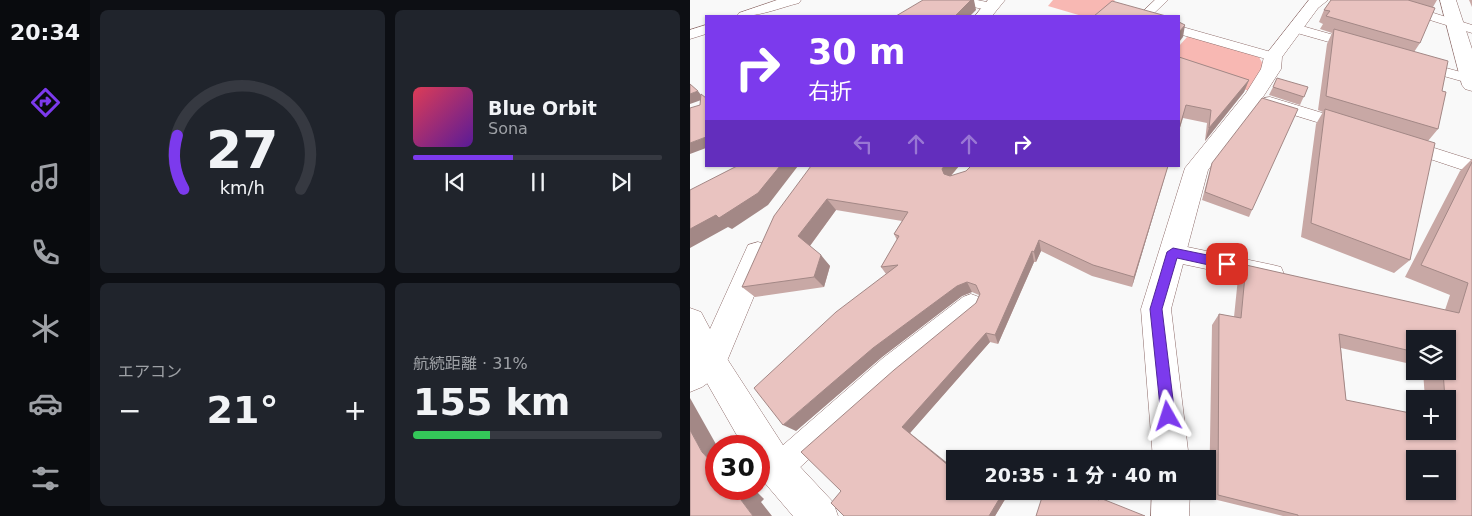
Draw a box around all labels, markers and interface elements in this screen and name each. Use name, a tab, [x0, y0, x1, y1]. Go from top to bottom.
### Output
text: 20:34	[10, 20, 80, 45]
text: 30 m	[808, 32, 905, 72]
icon: right	[725, 35, 790, 100]
text: 右折	[808, 79, 852, 104]
icon: directions	[28, 85, 63, 120]
text: Blue Orbit	[488, 97, 597, 119]
text: Sona	[488, 119, 528, 138]
text: 27	[206, 120, 279, 180]
icon: left	[849, 130, 877, 158]
icon: ahead	[902, 130, 930, 158]
icon: ahead	[955, 130, 983, 158]
icon: right	[1008, 130, 1036, 158]
icon: music	[28, 160, 63, 195]
icon: previous	[441, 168, 469, 196]
icon: pause	[524, 168, 552, 196]
icon: next	[607, 168, 635, 196]
text: km/h	[220, 177, 265, 198]
icon: phone	[28, 235, 63, 270]
pin	[1206, 243, 1248, 285]
icon: arrive	[1213, 250, 1241, 278]
icon: climate	[28, 311, 63, 346]
map controls	[1406, 330, 1456, 500]
button: layers	[1406, 330, 1456, 380]
text: 航続距離 · 31%	[413, 354, 528, 373]
text: エアコン	[118, 362, 182, 381]
text: 155 km	[413, 380, 570, 424]
icon: car	[28, 386, 63, 421]
text: 21°	[207, 388, 278, 432]
position arrow	[1141, 389, 1193, 441]
button: +	[1406, 390, 1456, 440]
text: −	[118, 394, 141, 427]
text: +	[344, 394, 367, 427]
speed limit sign: 30	[705, 435, 770, 500]
button: −	[1406, 450, 1456, 500]
icon: filters	[28, 461, 63, 496]
text: 20:35 · 1 分 · 40 m	[984, 464, 1178, 486]

